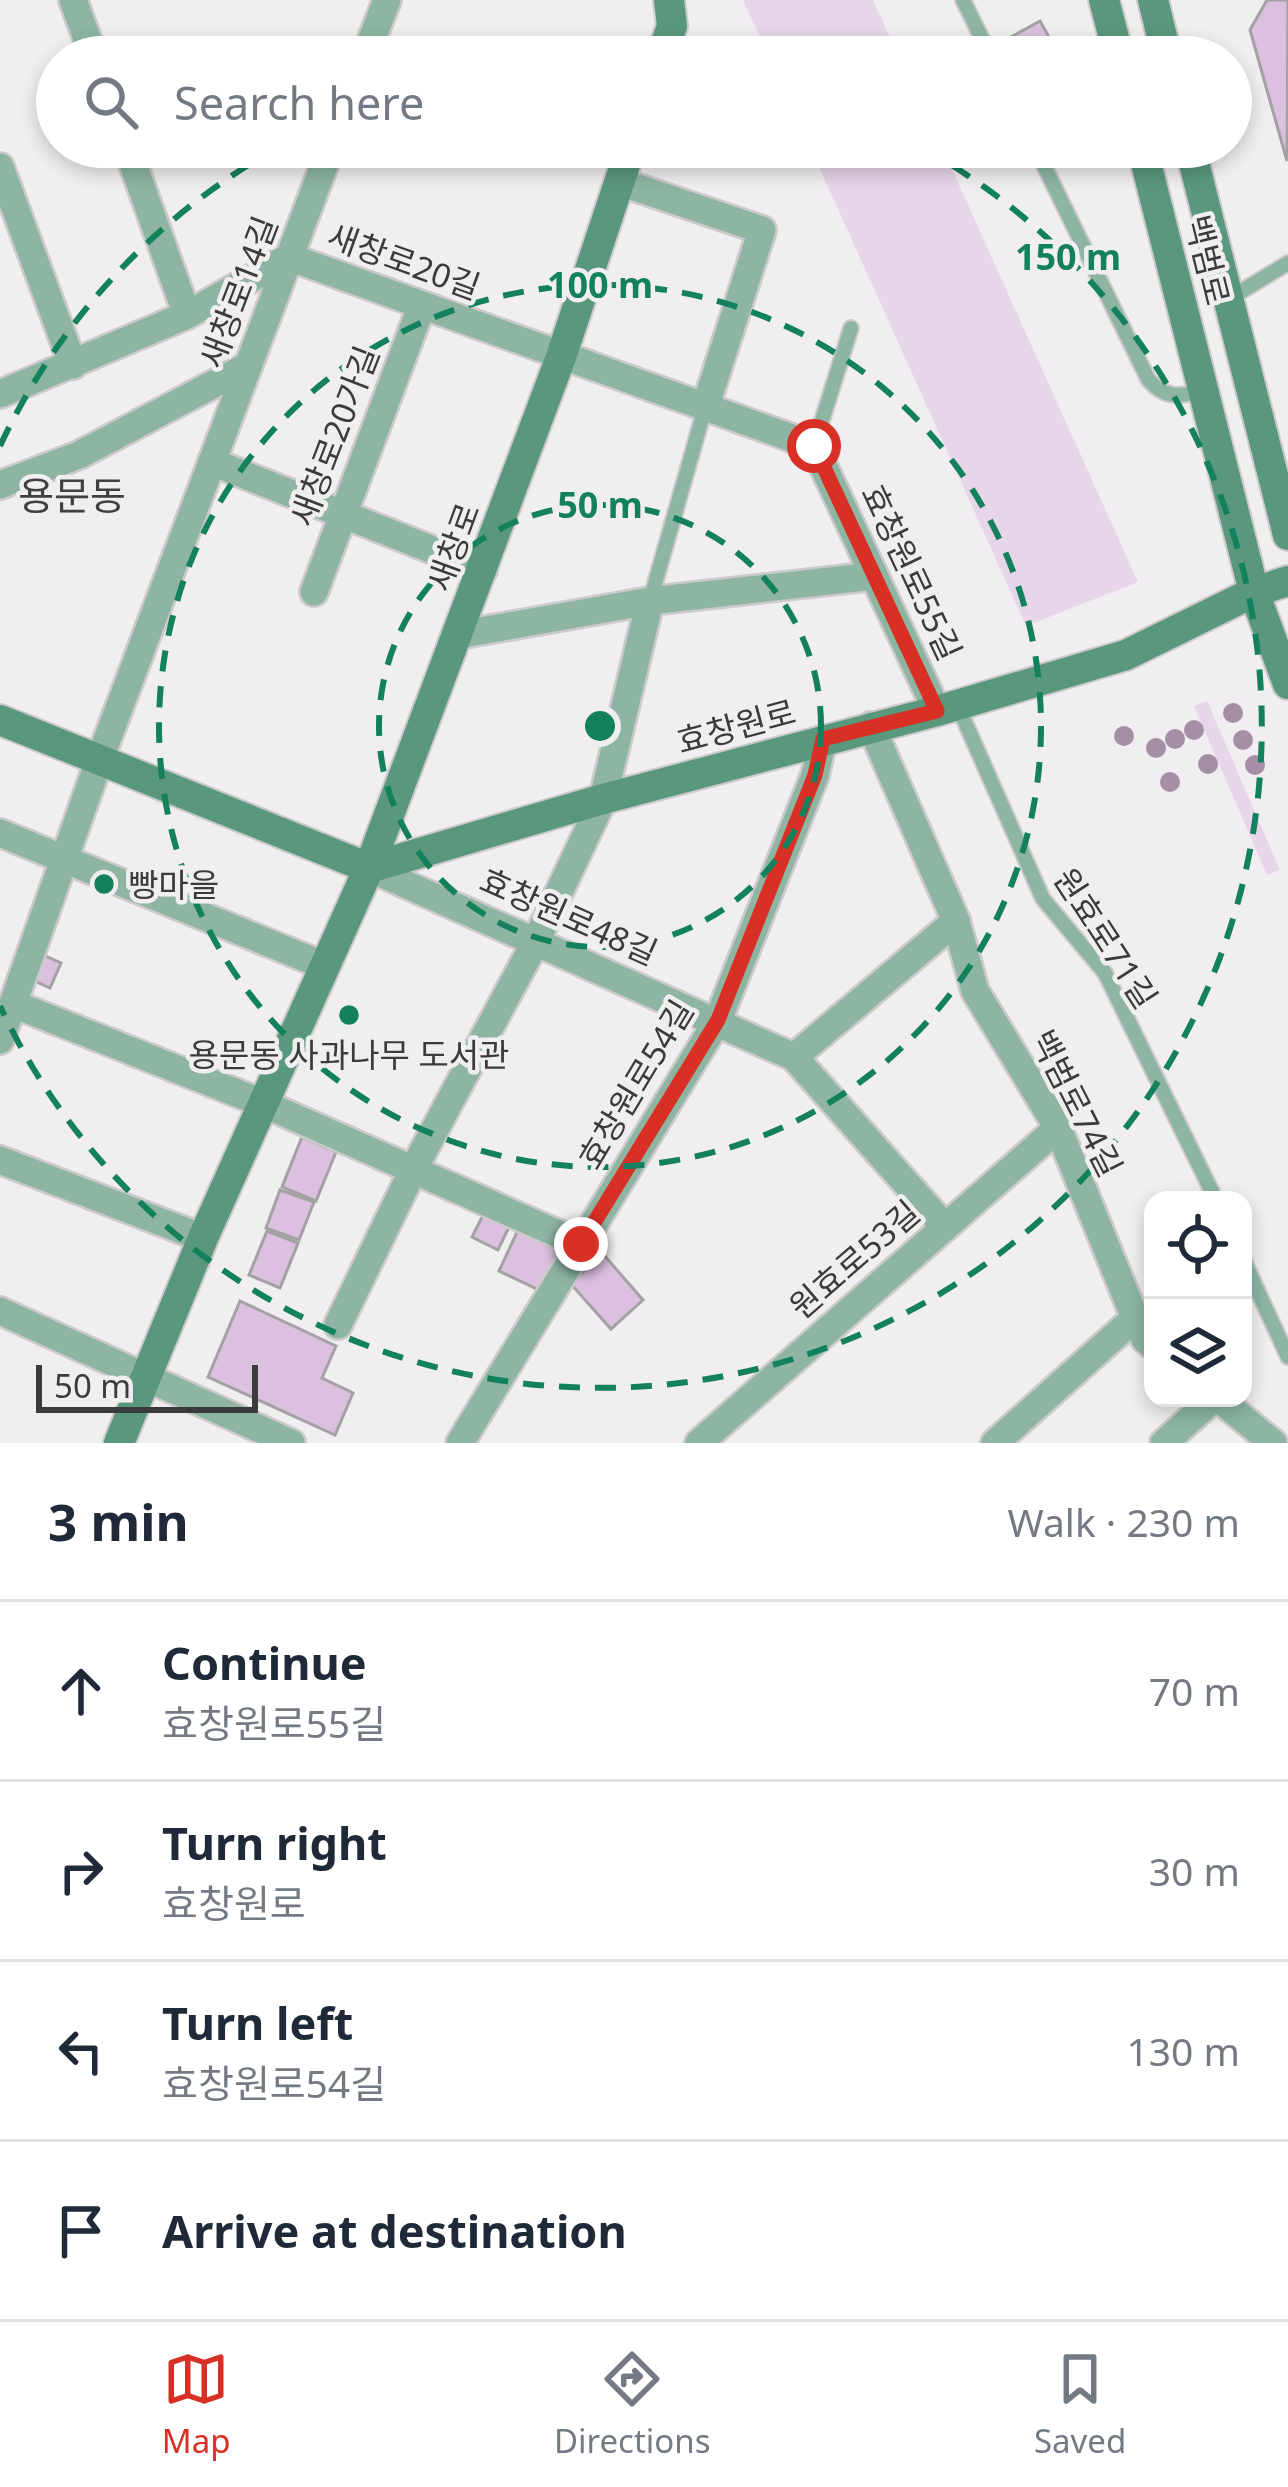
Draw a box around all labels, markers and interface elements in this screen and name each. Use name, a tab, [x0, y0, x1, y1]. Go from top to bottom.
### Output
search box	[36, 36, 1252, 168]
icon: search	[78, 69, 144, 135]
text: Search here	[174, 72, 424, 133]
street label: 새창로14길	[188, 210, 288, 374]
street label: 백범로	[1175, 210, 1241, 310]
street label: 새창로20길	[322, 213, 486, 309]
text: 150 m	[1015, 232, 1121, 281]
text: 100 m	[547, 260, 653, 309]
street label: 새창로20가길	[279, 339, 389, 533]
route start	[787, 419, 841, 473]
district label: 용문동	[18, 468, 126, 521]
street label: 효창원로55길	[852, 477, 972, 667]
text: 50 m	[557, 480, 643, 529]
street label: 새창로	[416, 497, 490, 597]
street label: 효창원로	[672, 689, 800, 763]
centre of rings	[579, 705, 621, 747]
street label: 효창원로48길	[473, 857, 665, 975]
street label: 원효로71길	[1044, 859, 1168, 1017]
place label: 빵마을	[128, 862, 219, 907]
marker: 빵마을	[91, 871, 117, 897]
street label: 효창원로54길	[567, 991, 703, 1177]
marker: 용문동 사과나무 도서관	[336, 1002, 362, 1028]
street label: 백범로74길	[1021, 1022, 1133, 1184]
place label: 용문동 사과나무 도서관	[189, 1032, 509, 1077]
street label: 원효로53길	[779, 1190, 929, 1328]
map controls	[1144, 1191, 1252, 1407]
button: locate	[1144, 1191, 1252, 1299]
route end	[554, 1217, 608, 1271]
button: layers	[1144, 1299, 1252, 1407]
scale bar	[36, 1359, 258, 1412]
text: 50 m	[54, 1363, 131, 1408]
text: 3 min	[48, 1486, 189, 1556]
text: Walk · 230 m	[1007, 1495, 1240, 1548]
text: Continue	[162, 1632, 367, 1693]
icon: ahead	[48, 1658, 114, 1724]
text: 70 m	[1149, 1664, 1240, 1717]
text: 효창원로55길	[162, 1696, 386, 1749]
text: Turn right	[162, 1812, 387, 1873]
icon: right	[48, 1838, 114, 1904]
text: 30 m	[1149, 1844, 1240, 1897]
text: 효창원로	[162, 1876, 306, 1929]
text: Turn left	[162, 1992, 353, 2053]
icon: left	[48, 2018, 114, 2084]
text: 130 m	[1126, 2024, 1240, 2077]
text: 효창원로54길	[162, 2056, 386, 2109]
icon: arrive	[48, 2198, 114, 2264]
text: Arrive at destination	[162, 2200, 627, 2261]
tab: Map	[162, 2346, 230, 2463]
tab: Directions	[554, 2346, 711, 2463]
tab: Saved	[1034, 2346, 1126, 2463]

